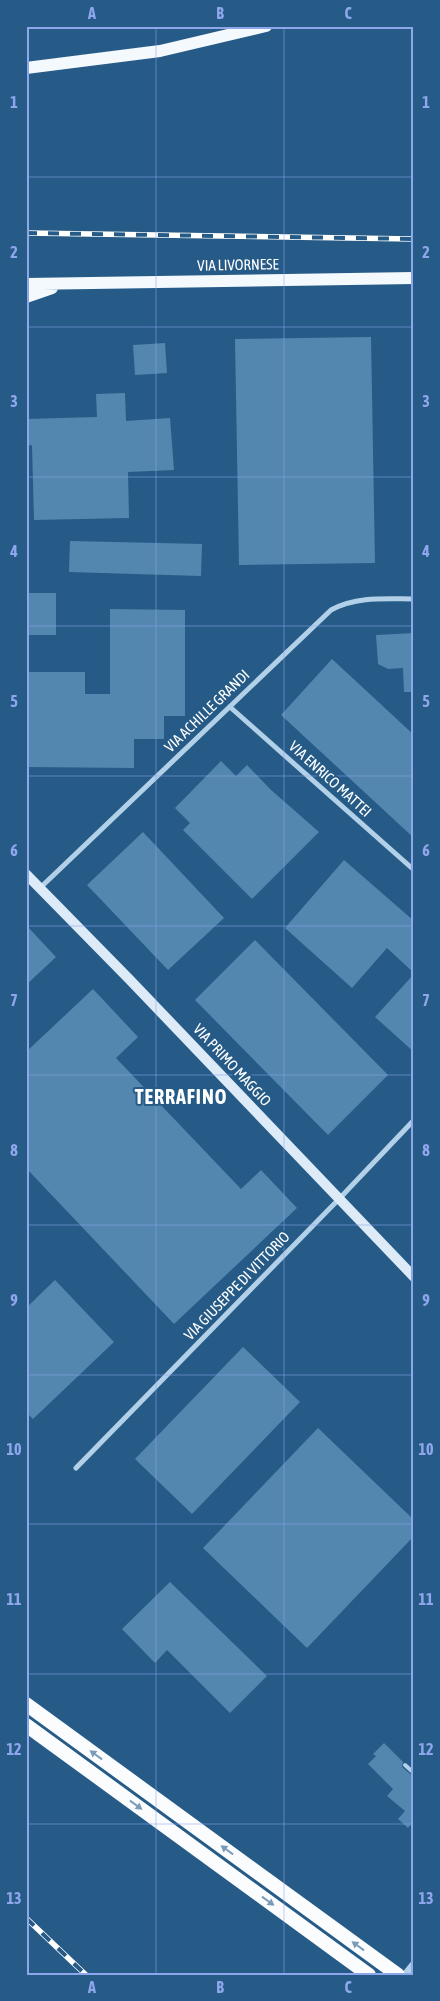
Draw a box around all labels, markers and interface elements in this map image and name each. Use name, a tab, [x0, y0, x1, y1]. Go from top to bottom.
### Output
text: A	[87, 4, 96, 22]
text: B	[216, 4, 224, 22]
text: C	[344, 4, 352, 22]
text: 1	[10, 93, 18, 111]
text: 1	[422, 93, 430, 111]
text: 2	[10, 243, 18, 261]
text: 2	[422, 243, 430, 261]
street label: VIA LIVORNESE	[197, 255, 280, 274]
text: 3	[10, 392, 18, 410]
text: 3	[422, 392, 430, 410]
text: 4	[9, 542, 18, 560]
text: 4	[421, 542, 430, 560]
street label: VIA ACHILLE GRANDI	[161, 666, 253, 755]
text: 5	[10, 692, 18, 710]
text: 5	[422, 692, 430, 710]
street label: VIA ENRICO MATTEI	[286, 737, 375, 820]
text: 6	[10, 841, 18, 859]
text: 6	[422, 841, 430, 859]
text: 7	[10, 991, 18, 1009]
text: 7	[422, 991, 430, 1009]
street label: VIA PRIMO MAGGIO	[190, 1020, 275, 1109]
district label: TERRAFINO	[135, 1085, 227, 1108]
text: 8	[10, 1141, 18, 1159]
text: 8	[422, 1141, 430, 1159]
street label: VIA GIUSEPPE DI VITTORIO	[180, 1228, 293, 1343]
text: 9	[10, 1291, 18, 1309]
text: 9	[422, 1291, 430, 1309]
text: 10	[6, 1440, 22, 1458]
text: 10	[418, 1440, 434, 1458]
text: 11	[6, 1590, 22, 1608]
text: 11	[418, 1590, 434, 1608]
text: 12	[6, 1740, 22, 1758]
text: 12	[418, 1740, 434, 1758]
one-way arrow	[90, 1749, 103, 1760]
one-way arrow	[129, 1800, 143, 1810]
one-way arrow	[220, 1845, 234, 1855]
text: 13	[6, 1889, 22, 1907]
text: 13	[418, 1889, 434, 1907]
one-way arrow	[261, 1896, 275, 1906]
one-way arrow	[351, 1941, 365, 1951]
text: A	[87, 1978, 96, 1996]
text: B	[216, 1978, 224, 1996]
text: C	[344, 1978, 352, 1996]

